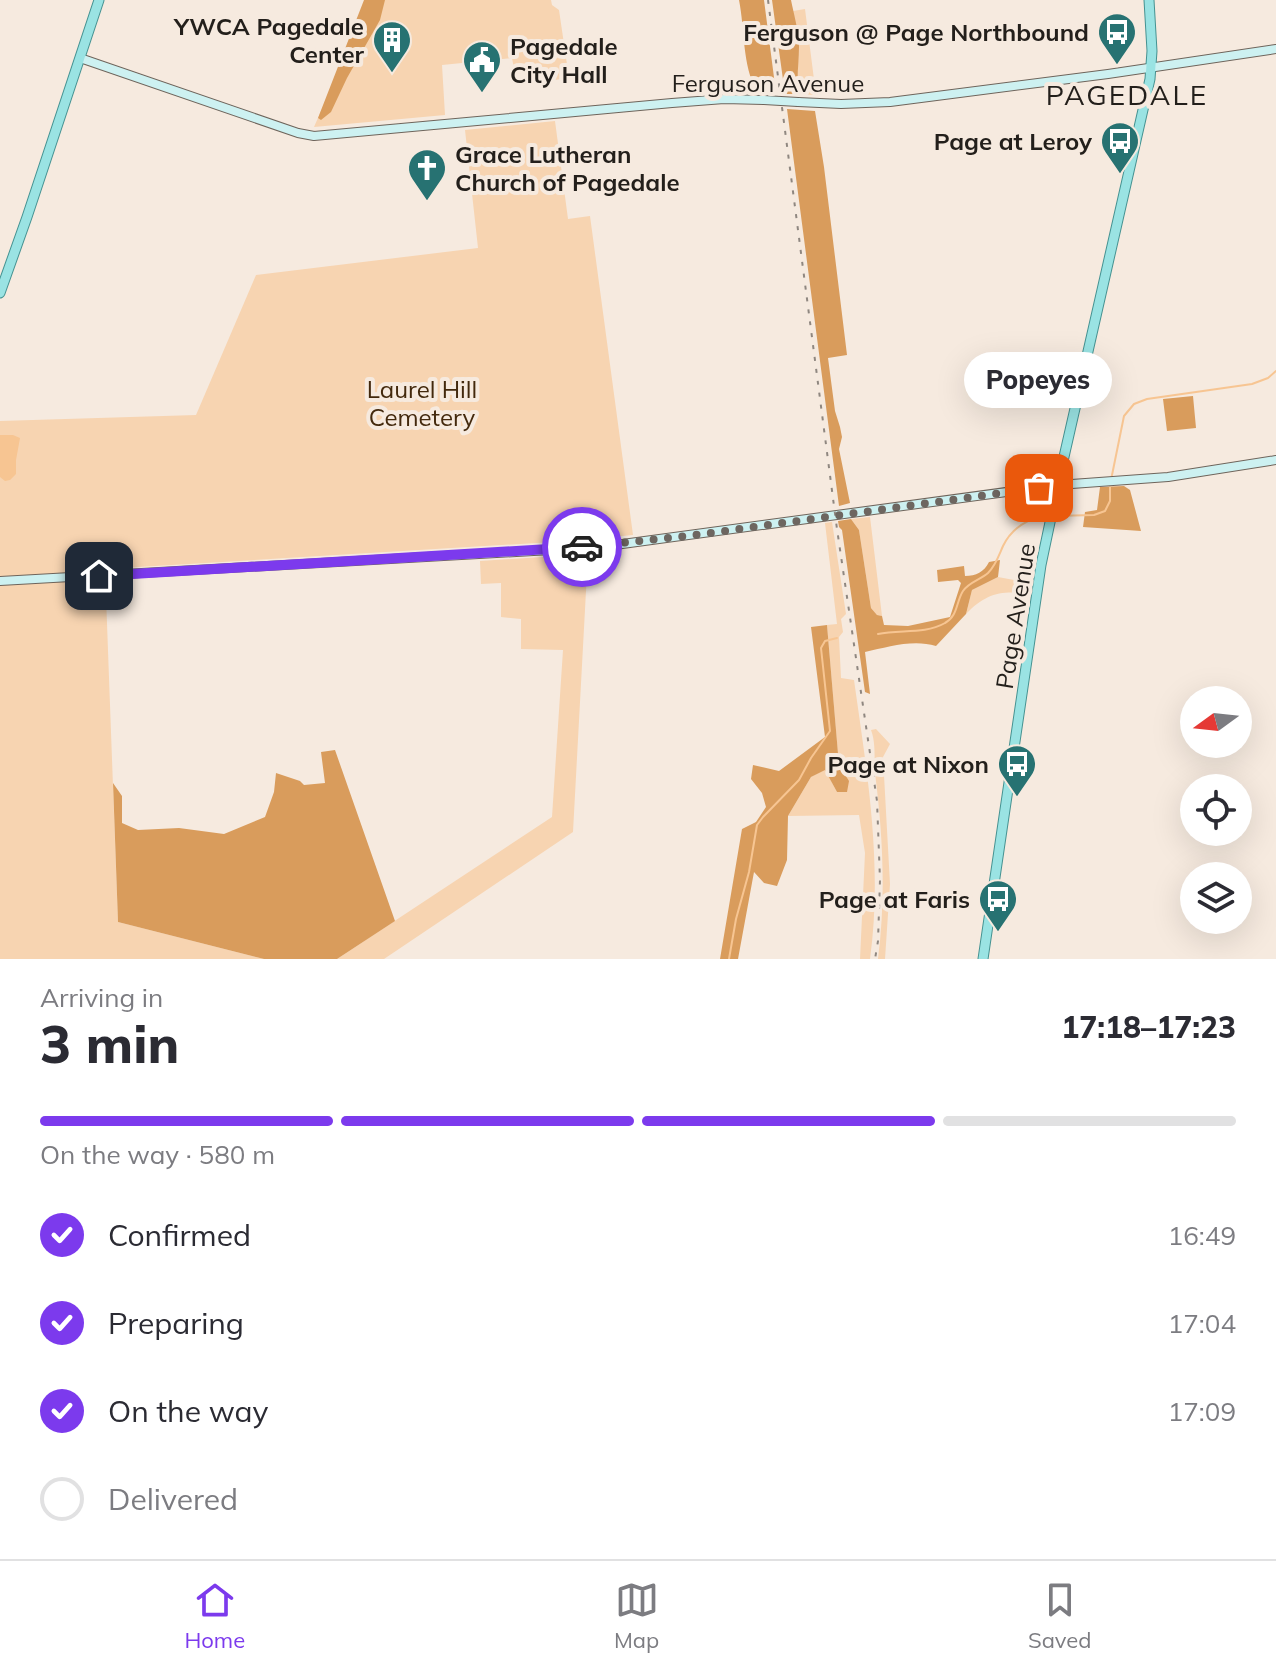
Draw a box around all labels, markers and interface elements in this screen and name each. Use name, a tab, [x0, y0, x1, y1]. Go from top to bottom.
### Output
place label: YWCA Pagedale Center	[173, 11, 365, 69]
bus stop icon: Ferguson @ Page Northbound	[1096, 11, 1138, 66]
place label: Ferguson @ Page Northbound	[743, 17, 1089, 47]
building icon: YWCA Pagedale Center	[371, 19, 413, 74]
place label: Pagedale City Hall	[510, 31, 618, 89]
public building icon: Pagedale City Hall	[461, 39, 503, 94]
street label: Ferguson Avenue	[672, 68, 864, 98]
district label: PAGEDALE	[1046, 77, 1208, 112]
bus stop icon: Page at Leroy	[1099, 120, 1141, 175]
place label: Page at Leroy	[934, 126, 1093, 156]
place label: Grace Lutheran Church of Pagedale	[455, 139, 680, 197]
church icon: Grace Lutheran Church of Pagedale	[406, 147, 448, 202]
callout: Popeyes	[965, 352, 1113, 408]
text: Popeyes	[986, 363, 1090, 396]
park label: Laurel Hill Cemetery	[367, 374, 477, 432]
pin	[1005, 454, 1073, 522]
icon: bag	[1017, 466, 1061, 510]
courier	[542, 507, 622, 587]
icon: car	[560, 525, 604, 569]
street label: Page Avenue	[989, 541, 1041, 691]
pin	[65, 542, 133, 610]
icon: home	[77, 554, 121, 598]
north arrow	[1180, 686, 1252, 758]
map controls	[1180, 686, 1252, 934]
bus stop icon: Page at Nixon	[996, 743, 1038, 798]
place label: Page at Nixon	[828, 749, 989, 779]
button: locate	[1180, 774, 1252, 846]
button: layers	[1180, 862, 1252, 934]
bus stop icon: Page at Faris	[977, 878, 1019, 933]
place label: Page at Faris	[819, 884, 970, 914]
text: Arriving in	[40, 981, 163, 1014]
text: 17:18–17:23	[1061, 1008, 1236, 1046]
text: 3 min	[40, 1011, 179, 1076]
text: On the way · 580 m	[40, 1138, 275, 1171]
icon: check	[40, 1213, 84, 1257]
text: Confirmed	[108, 1216, 251, 1254]
text: 16:49	[1168, 1219, 1236, 1252]
icon: check	[40, 1301, 84, 1345]
text: Preparing	[108, 1304, 244, 1342]
text: 17:04	[1168, 1307, 1236, 1340]
icon: check	[40, 1389, 84, 1433]
text: On the way	[108, 1392, 268, 1430]
text: 17:09	[1168, 1395, 1236, 1428]
text: Delivered	[108, 1480, 238, 1518]
tab: Home	[184, 1578, 245, 1654]
tab: Map	[614, 1578, 659, 1654]
tab: Saved	[1028, 1578, 1092, 1654]

